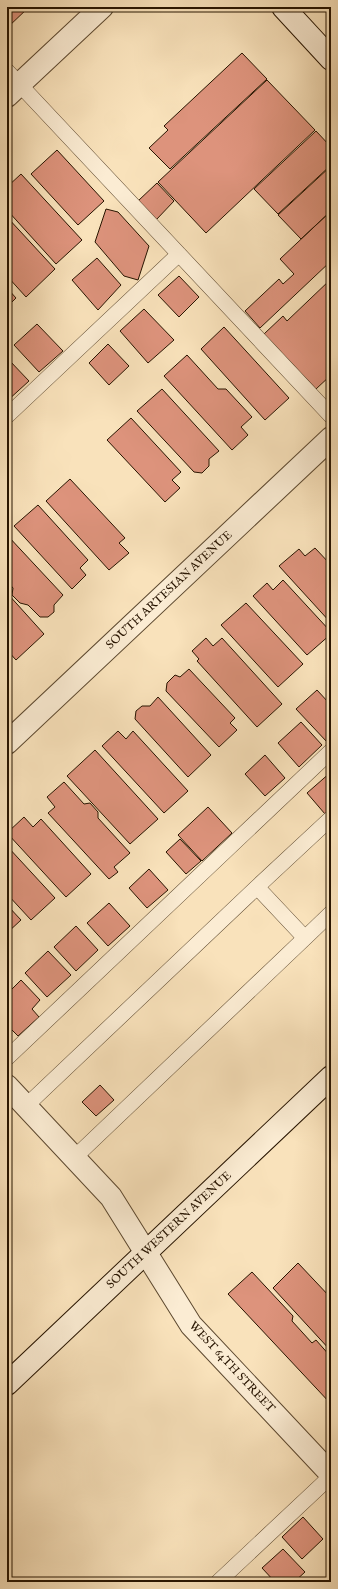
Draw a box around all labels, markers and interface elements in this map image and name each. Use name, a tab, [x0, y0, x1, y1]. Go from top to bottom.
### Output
street label: SOUTH ARTESIAN AVENUE	[103, 528, 235, 652]
street label: SOUTH WESTERN AVENUE	[103, 1168, 235, 1292]
street label: WEST 64TH STREET	[186, 1318, 278, 1416]

